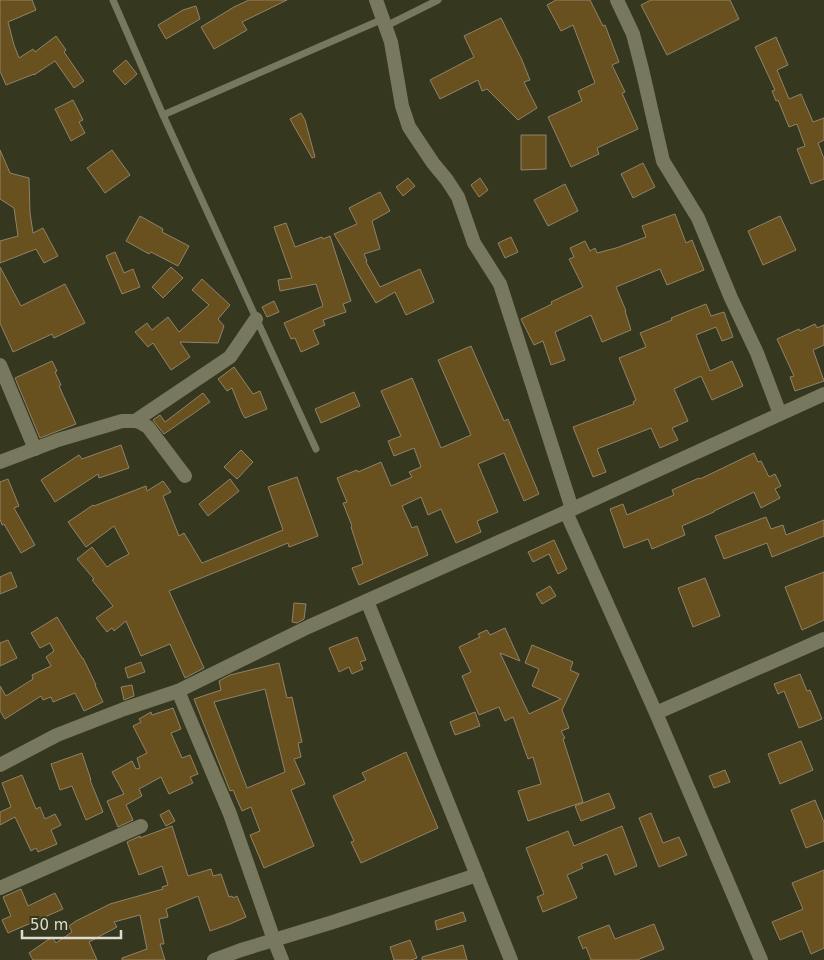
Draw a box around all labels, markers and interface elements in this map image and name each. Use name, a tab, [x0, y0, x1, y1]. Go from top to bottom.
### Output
scale bar	[22, 908, 121, 940]
text: 50 m	[30, 916, 68, 934]

